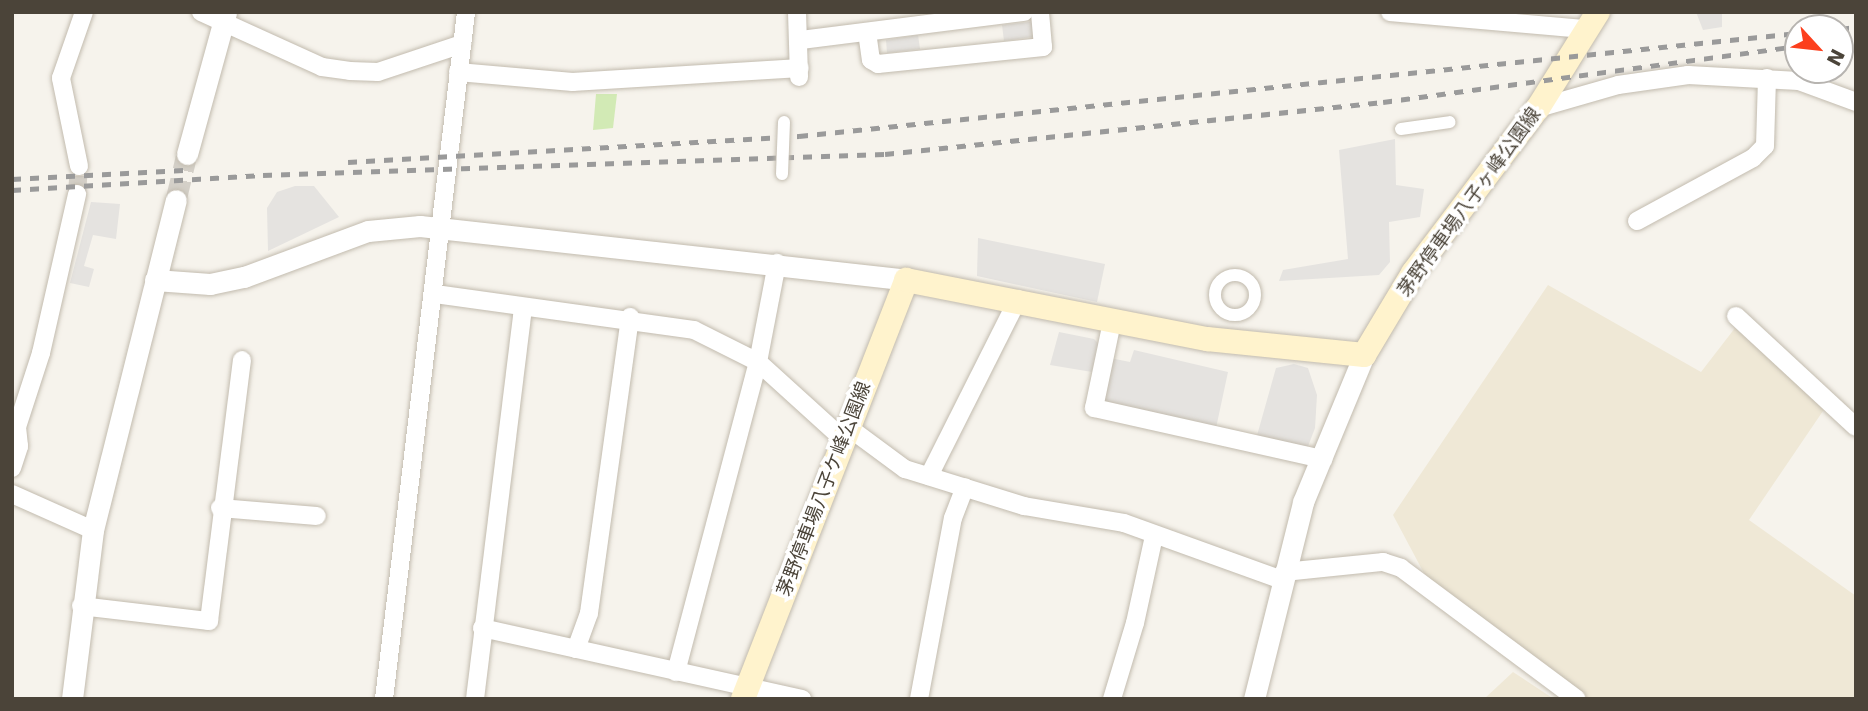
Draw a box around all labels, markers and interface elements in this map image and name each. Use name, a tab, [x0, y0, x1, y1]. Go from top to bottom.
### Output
north arrow	[1784, 14, 1854, 84]
text: N	[1823, 46, 1849, 70]
street label: 茅野停車場八子ヶ峰公園線	[1393, 103, 1545, 301]
street label: 茅野停車場八子ケ峰公園線	[773, 378, 875, 600]

